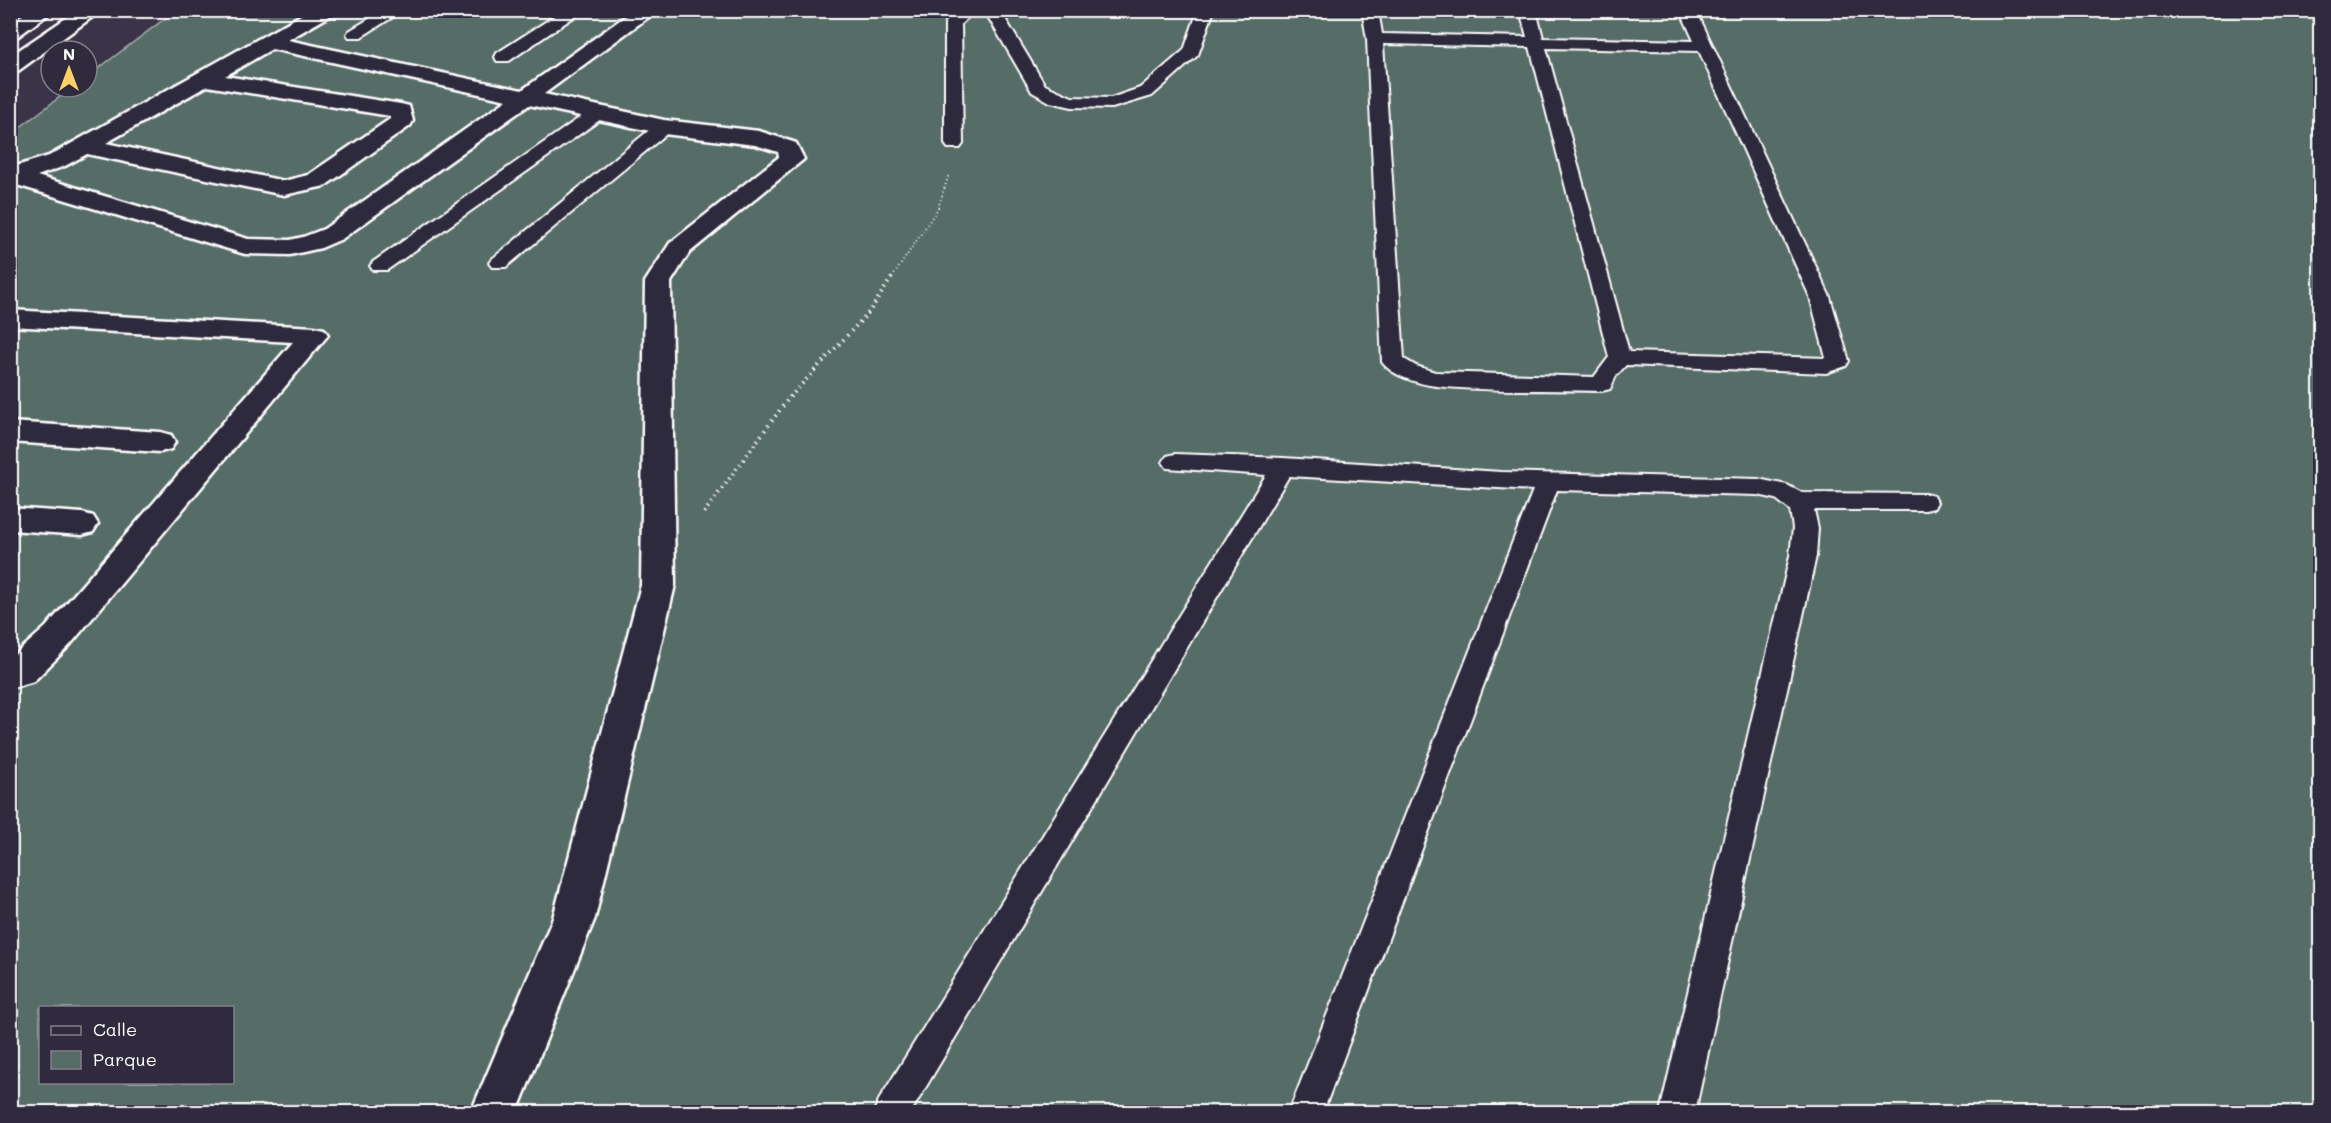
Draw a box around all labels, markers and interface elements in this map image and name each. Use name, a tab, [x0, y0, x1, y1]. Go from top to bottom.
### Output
north arrow	[39, 39, 99, 99]
text: N	[63, 43, 75, 64]
legend	[39, 1006, 234, 1084]
text: Calle	[93, 1017, 137, 1041]
text: Parque	[93, 1047, 157, 1071]

